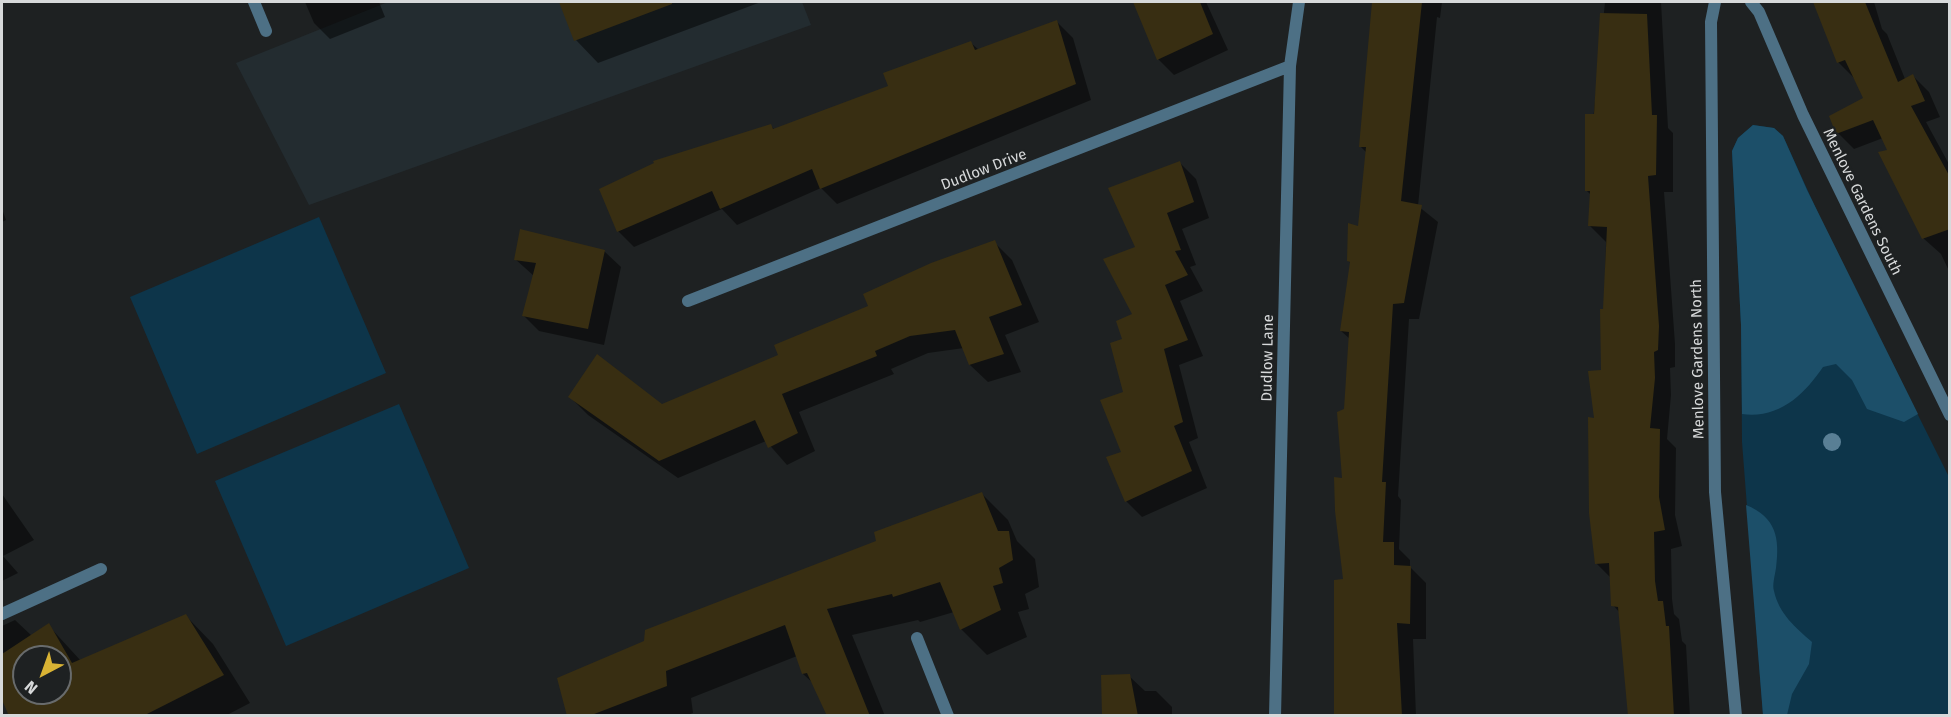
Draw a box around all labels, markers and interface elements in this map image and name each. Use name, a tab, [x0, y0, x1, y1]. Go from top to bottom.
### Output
street label: Menlove Gardens South	[1819, 126, 1905, 278]
street label: Dudlow Drive	[939, 145, 1029, 195]
street label: Menlove Gardens North	[1688, 279, 1708, 439]
street label: Dudlow Lane	[1258, 314, 1278, 402]
north arrow	[12, 645, 72, 705]
text: N	[21, 677, 41, 698]

